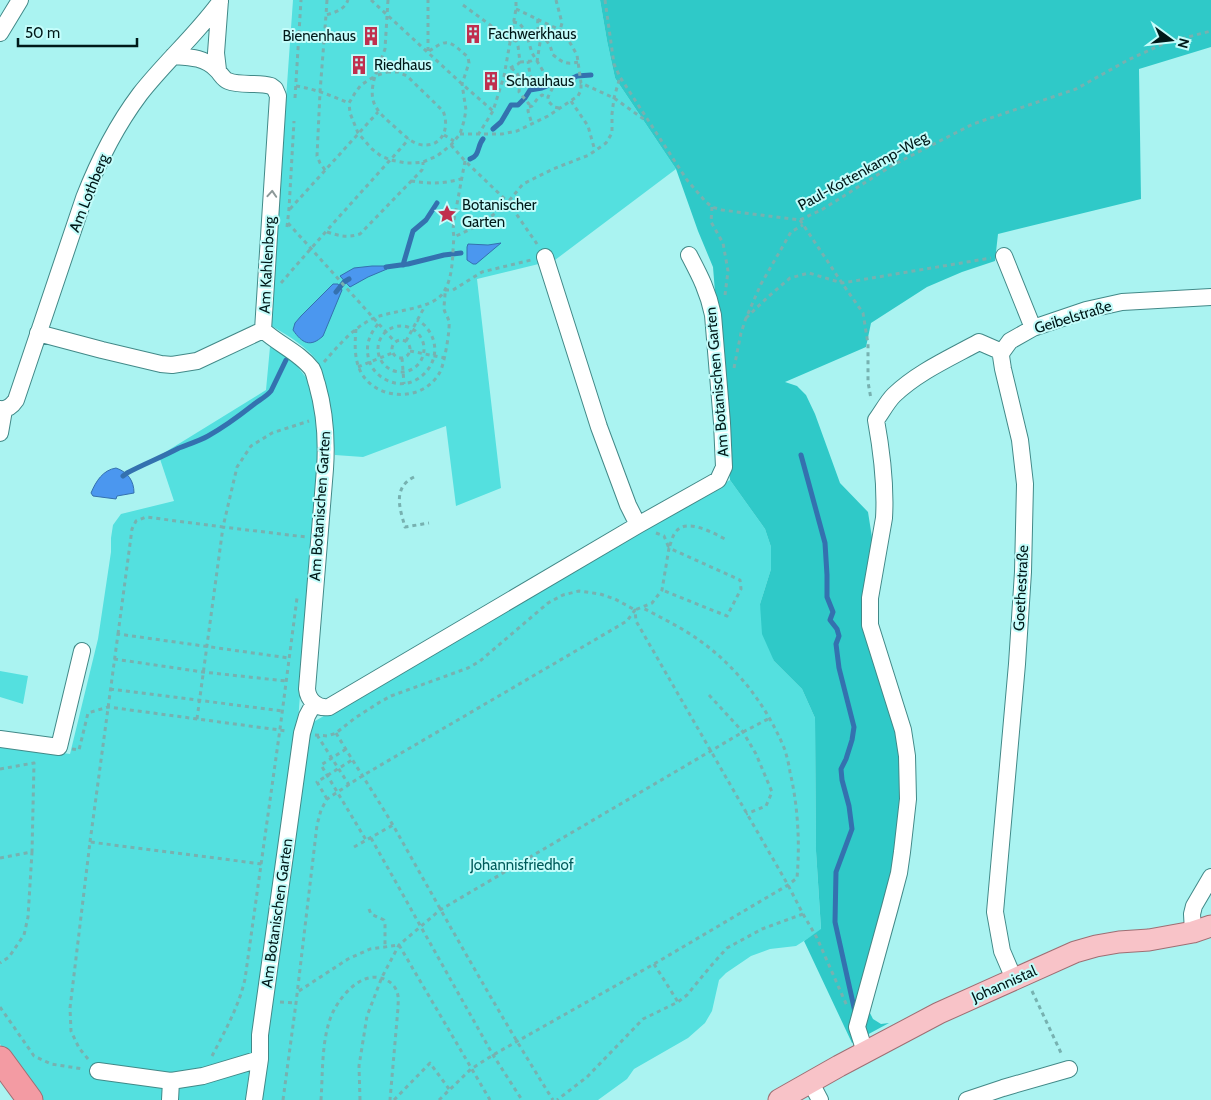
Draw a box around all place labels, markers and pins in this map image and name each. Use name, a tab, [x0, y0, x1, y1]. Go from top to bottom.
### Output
building icon: Fachwerkhaus	[462, 23, 484, 45]
building icon: Bienenhaus	[360, 25, 382, 47]
place label: Fachwerkhaus	[488, 25, 576, 43]
place label: Bienenhaus	[282, 27, 356, 45]
building icon: Riedhaus	[348, 54, 370, 76]
place label: Riedhaus	[374, 56, 432, 74]
building icon: Schauhaus	[480, 70, 502, 92]
place label: Schauhaus	[506, 72, 574, 90]
place label: Botanischer Garten	[462, 196, 537, 231]
place icon: Botanischer Garten	[436, 203, 458, 225]

